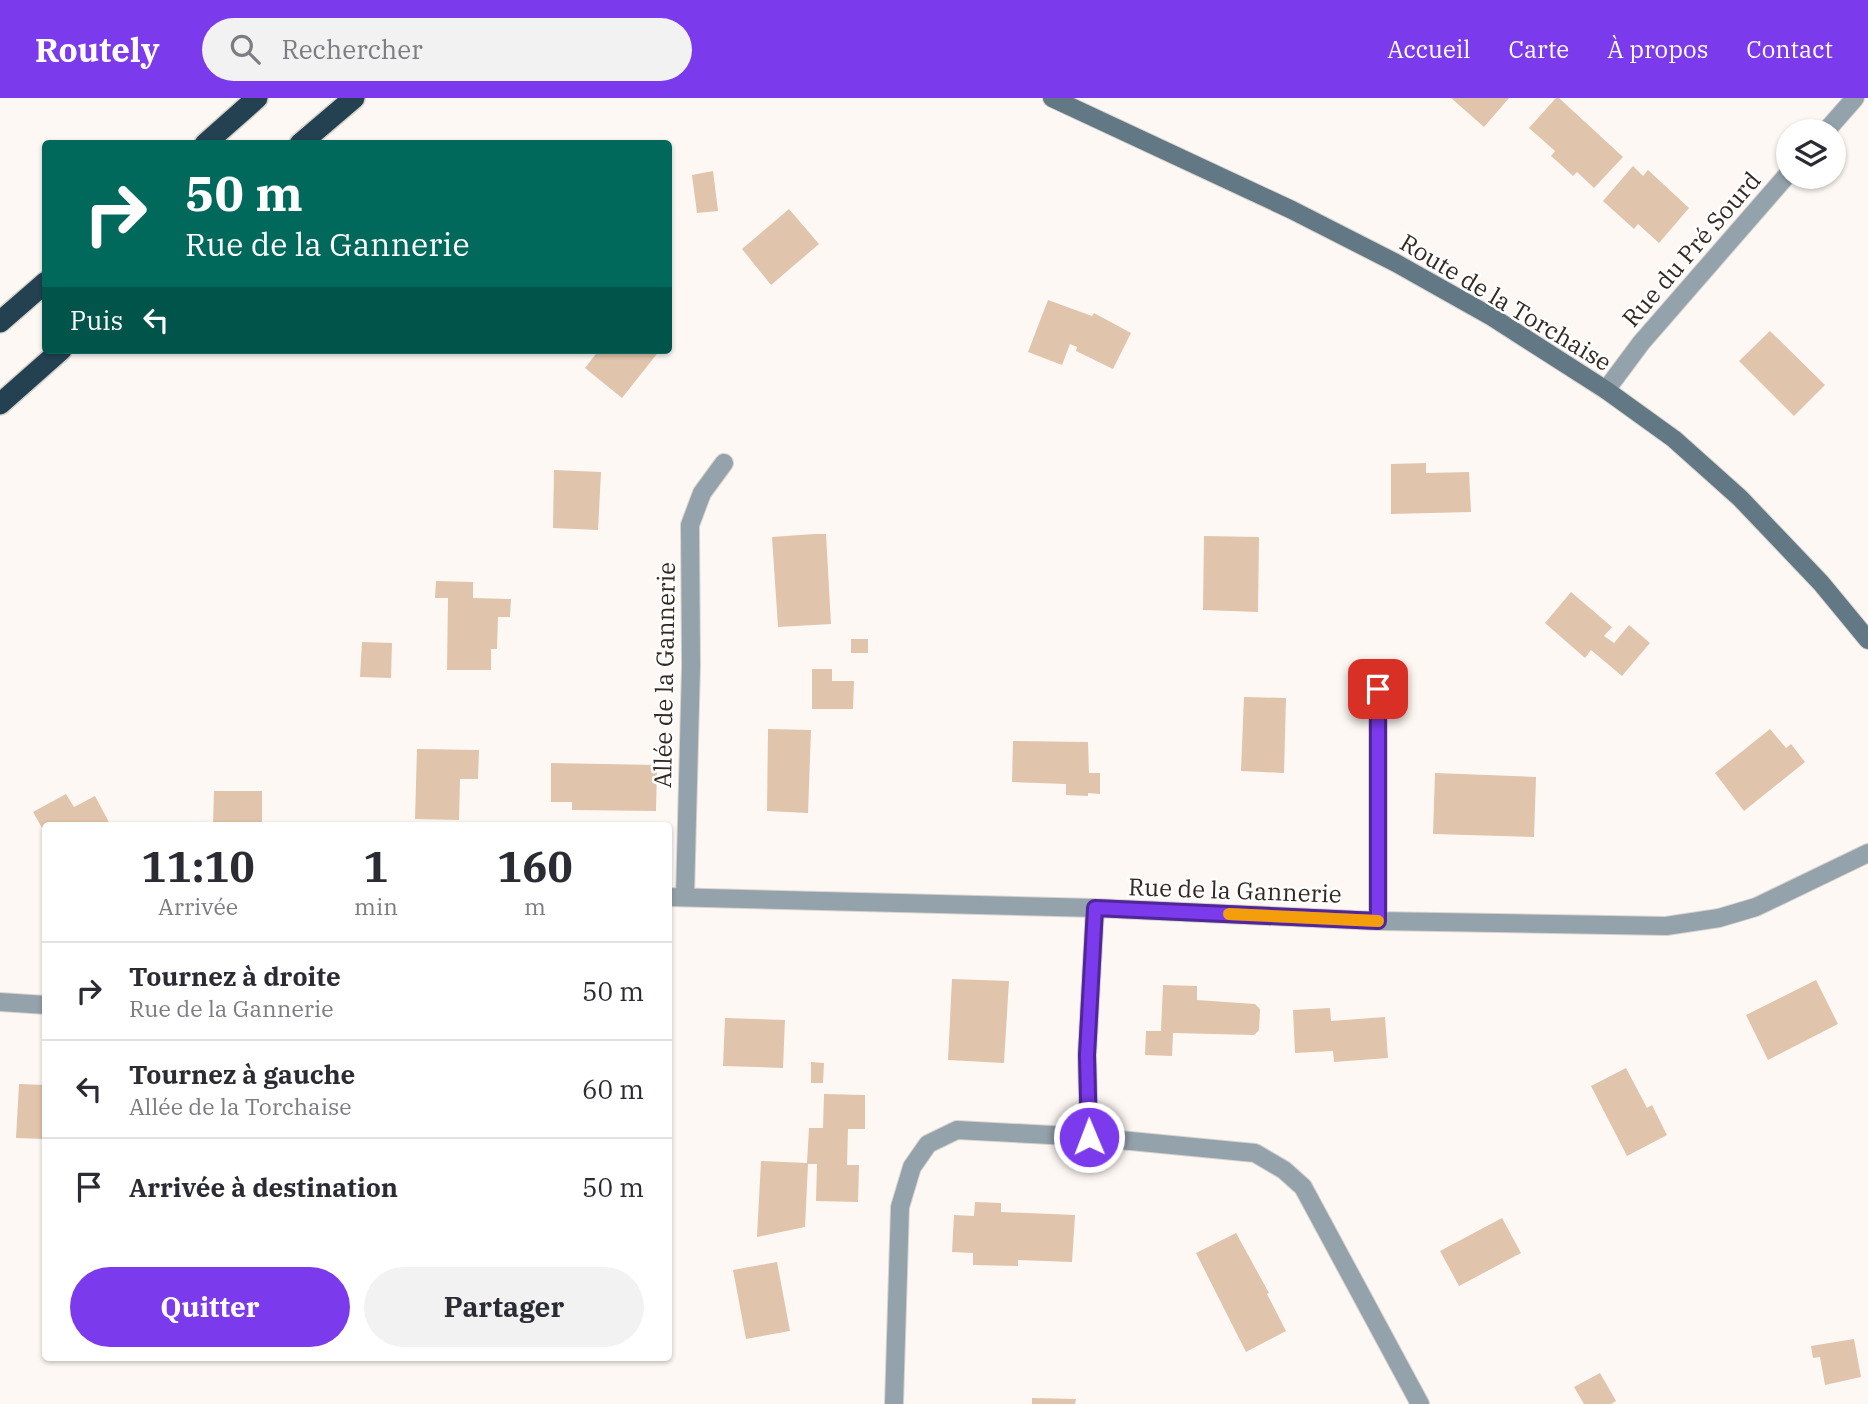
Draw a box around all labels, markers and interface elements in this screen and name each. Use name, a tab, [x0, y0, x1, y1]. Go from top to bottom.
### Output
search box	[202, 18, 692, 81]
text: Routely	[35, 28, 160, 71]
icon: search	[226, 30, 264, 68]
text: Rechercher	[282, 32, 423, 66]
text: Accueil	[1387, 33, 1471, 65]
text: Carte	[1509, 33, 1569, 65]
text: À propos	[1607, 33, 1708, 65]
text: Contact	[1746, 33, 1833, 65]
map controls	[1776, 119, 1846, 189]
button: layers	[1776, 119, 1846, 189]
text: 50 m	[185, 161, 303, 224]
street label: Rue du Pré Sourd	[1615, 165, 1767, 333]
icon: right	[70, 168, 161, 259]
text: Rue de la Gannerie	[185, 223, 470, 265]
street label: Route de la Torchaise	[1394, 226, 1618, 378]
icon: left	[137, 301, 175, 339]
text: Puis	[70, 303, 123, 337]
street label: Allée de la Gannerie	[646, 562, 682, 788]
pin	[1348, 659, 1408, 719]
icon: arrive	[1359, 670, 1397, 708]
text: 11:10	[141, 839, 255, 894]
text: 1	[363, 839, 389, 894]
text: 160	[497, 839, 573, 894]
street label: Rue de la Gannerie	[1128, 870, 1342, 910]
text: Arrivée	[158, 891, 238, 921]
text: min	[354, 891, 398, 921]
text: m	[524, 891, 546, 921]
text: Tournez à droite	[129, 959, 341, 993]
icon: right	[70, 972, 108, 1010]
text: 50 m	[582, 974, 644, 1008]
text: Rue de la Gannerie	[129, 993, 334, 1023]
text: Tournez à gauche	[129, 1057, 355, 1091]
icon: left	[70, 1070, 108, 1108]
text: 60 m	[582, 1072, 644, 1106]
text: Allée de la Torchaise	[129, 1091, 351, 1121]
position arrow	[1052, 1100, 1126, 1174]
icon: arrive	[70, 1168, 108, 1206]
text: Arrivée à destination	[129, 1170, 398, 1204]
text: 50 m	[582, 1170, 644, 1204]
button: Quitter	[70, 1267, 350, 1347]
button: Partager	[364, 1267, 644, 1347]

